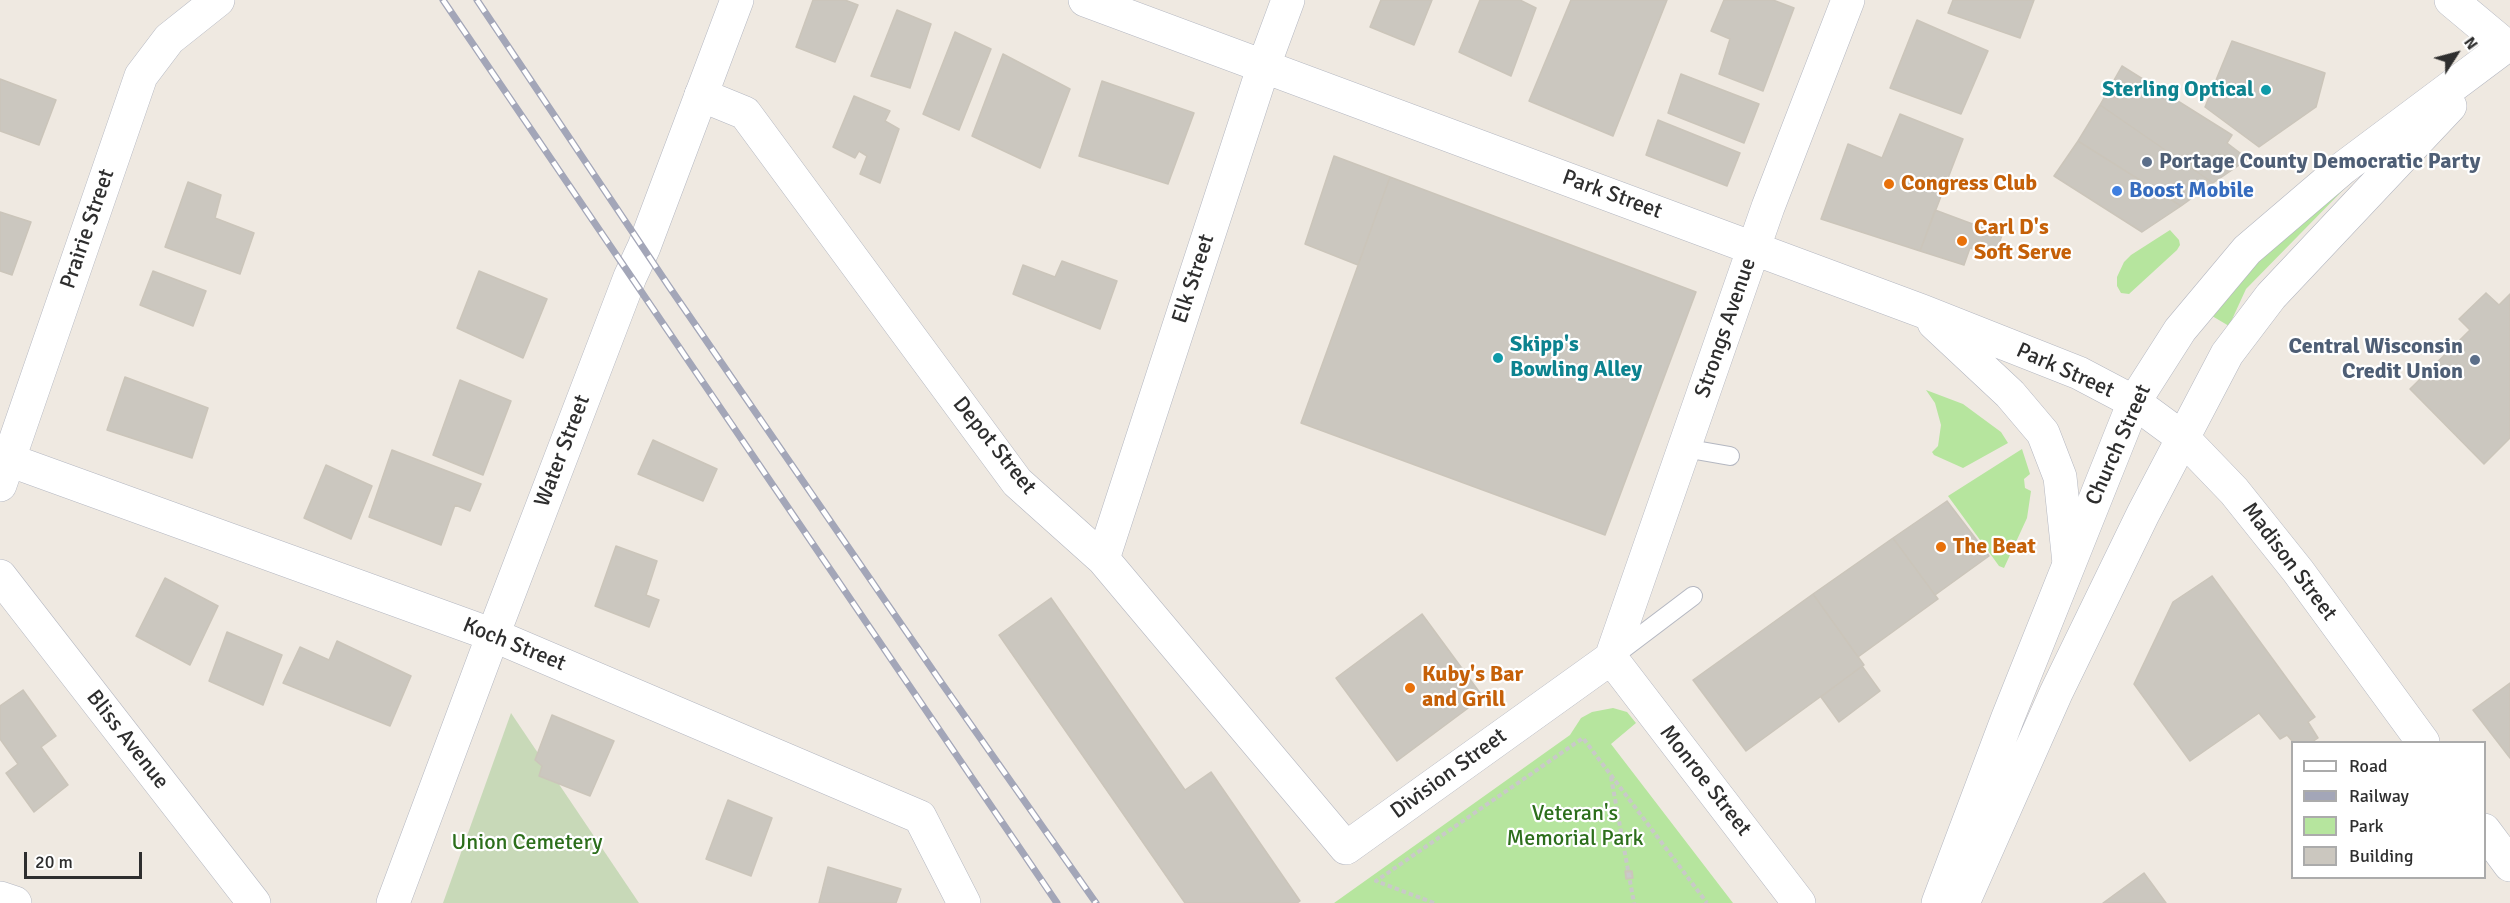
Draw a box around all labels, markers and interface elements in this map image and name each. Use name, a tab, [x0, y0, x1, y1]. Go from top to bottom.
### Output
north arrow	[2426, 24, 2486, 84]
text: N	[2459, 33, 2482, 54]
place label: Sterling Optical	[2102, 77, 2254, 103]
marker: Sterling Optical	[2259, 83, 2273, 97]
place label: Portage County Democratic Party	[2159, 149, 2480, 175]
marker: Portage County Democratic Party	[2140, 155, 2154, 169]
street label: Park Street	[1558, 165, 1666, 225]
street label: Prairie Street	[55, 166, 121, 292]
place label: Congress Club	[1901, 171, 2037, 197]
marker: Congress Club	[1882, 177, 1896, 191]
place label: Boost Mobile	[2129, 178, 2254, 204]
marker: Boost Mobile	[2110, 184, 2124, 198]
place label: Carl D's Soft Serve	[1974, 215, 2072, 266]
street label: Elk Street	[1167, 231, 1221, 327]
marker: Carl D's Soft Serve	[1955, 234, 1969, 248]
street label: Strongs Avenue	[1690, 255, 1762, 401]
place label: Skipp's Bowling Alley	[1510, 332, 1642, 384]
place label: Central Wisconsin Credit Union	[2289, 334, 2463, 386]
street label: Park Street	[2012, 338, 2118, 404]
marker: Skipp's Bowling Alley	[1491, 351, 1505, 365]
marker: Central Wisconsin Credit Union	[2468, 353, 2482, 367]
street label: Church Street	[2081, 380, 2157, 510]
street label: Water Street	[530, 391, 596, 511]
street label: Depot Street	[947, 392, 1041, 500]
street label: Madison Street	[2236, 498, 2342, 626]
place label: The Beat	[1953, 534, 2036, 560]
marker: The Beat	[1934, 540, 1948, 554]
street label: Koch Street	[459, 612, 569, 678]
place label: Kuby's Bar and Grill	[1422, 662, 1523, 714]
marker: Kuby's Bar and Grill	[1403, 681, 1417, 695]
street label: Bliss Avenue	[80, 685, 174, 795]
street label: Monroe Street	[1654, 720, 1756, 842]
street label: Division Street	[1386, 723, 1512, 825]
legend	[2291, 741, 2486, 879]
text: Road	[2349, 755, 2388, 777]
text: Railway	[2349, 785, 2409, 807]
park label: Veteran's Memorial Park	[1507, 801, 1643, 852]
text: Park	[2349, 815, 2384, 837]
park label: Union Cemetery	[451, 830, 603, 856]
scale bar	[27, 840, 146, 878]
text: Building	[2349, 845, 2413, 867]
text: 20 m	[35, 851, 73, 873]

